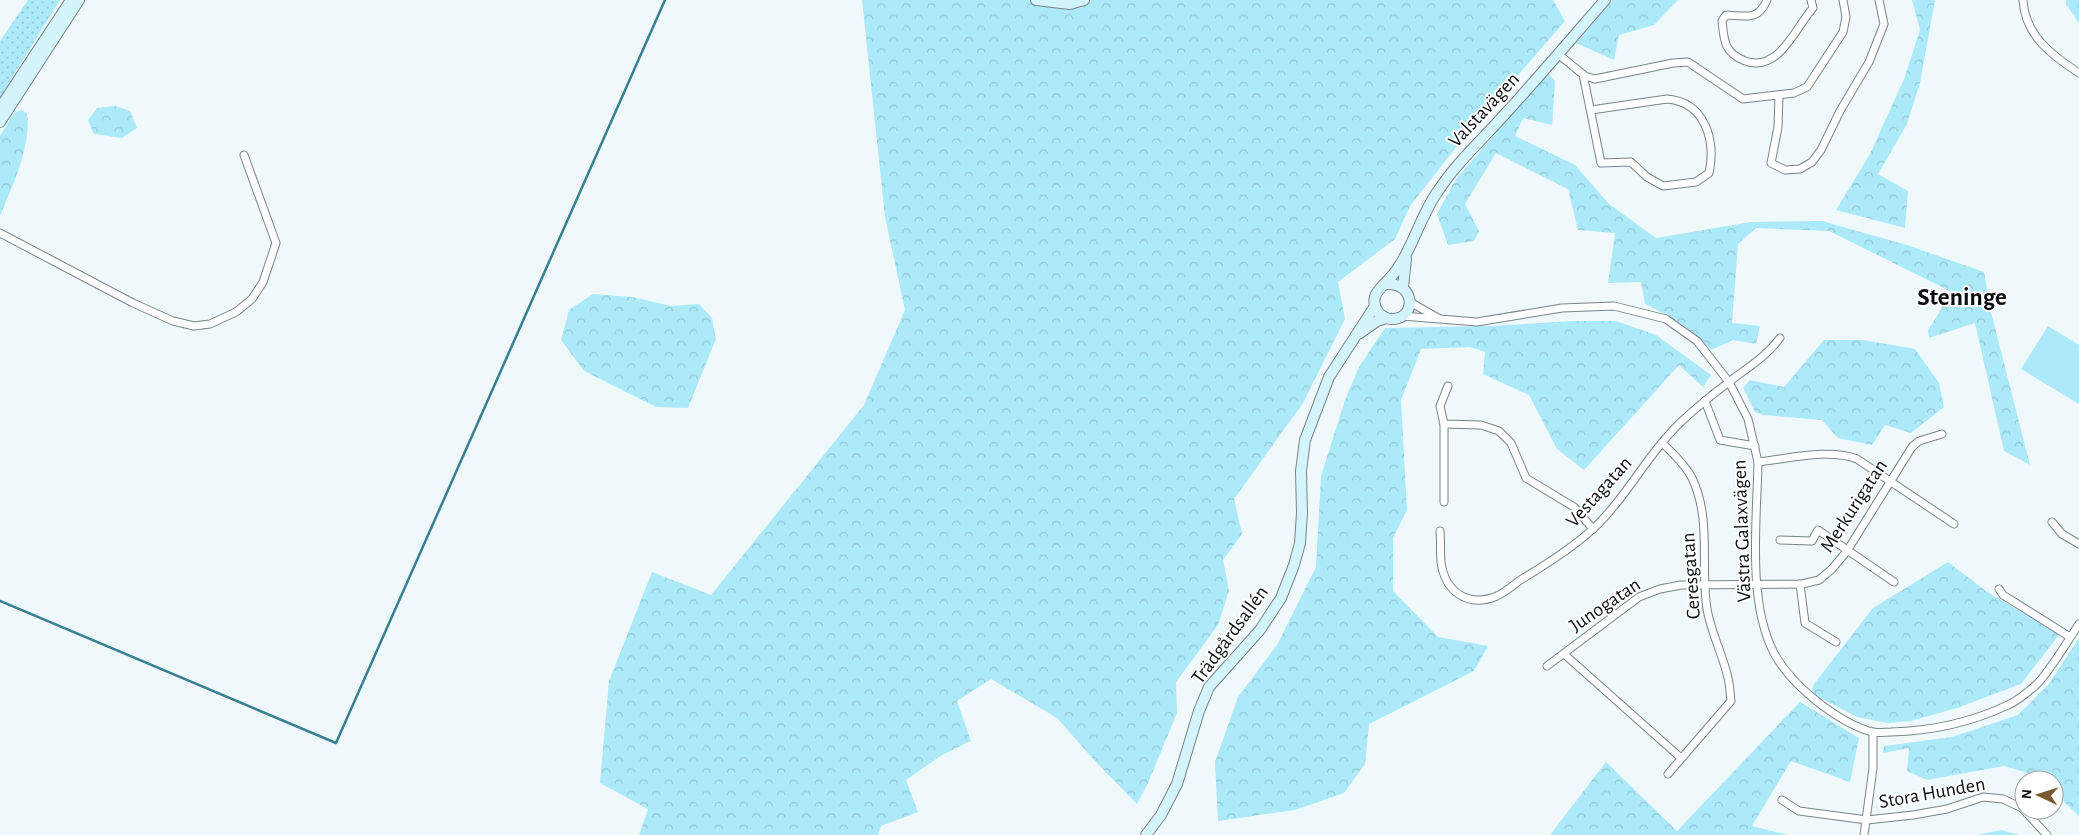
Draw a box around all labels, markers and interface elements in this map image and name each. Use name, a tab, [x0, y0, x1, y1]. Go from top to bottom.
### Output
street label: Valstavägen	[1445, 69, 1523, 151]
district label: Steninge	[1917, 285, 2007, 310]
street label: Vestagatan	[1562, 453, 1636, 531]
street label: Merkurigatan	[1817, 456, 1891, 556]
street label: Västra Galaxvägen	[1730, 459, 1754, 603]
street label: Ceresgatan	[1678, 532, 1704, 620]
street label: Junogatan	[1566, 574, 1644, 636]
street label: Trädgårdsallén	[1188, 582, 1272, 688]
north arrow	[2014, 770, 2064, 820]
street label: Stora Hunden	[1877, 774, 1987, 812]
text: N	[2020, 789, 2034, 800]

